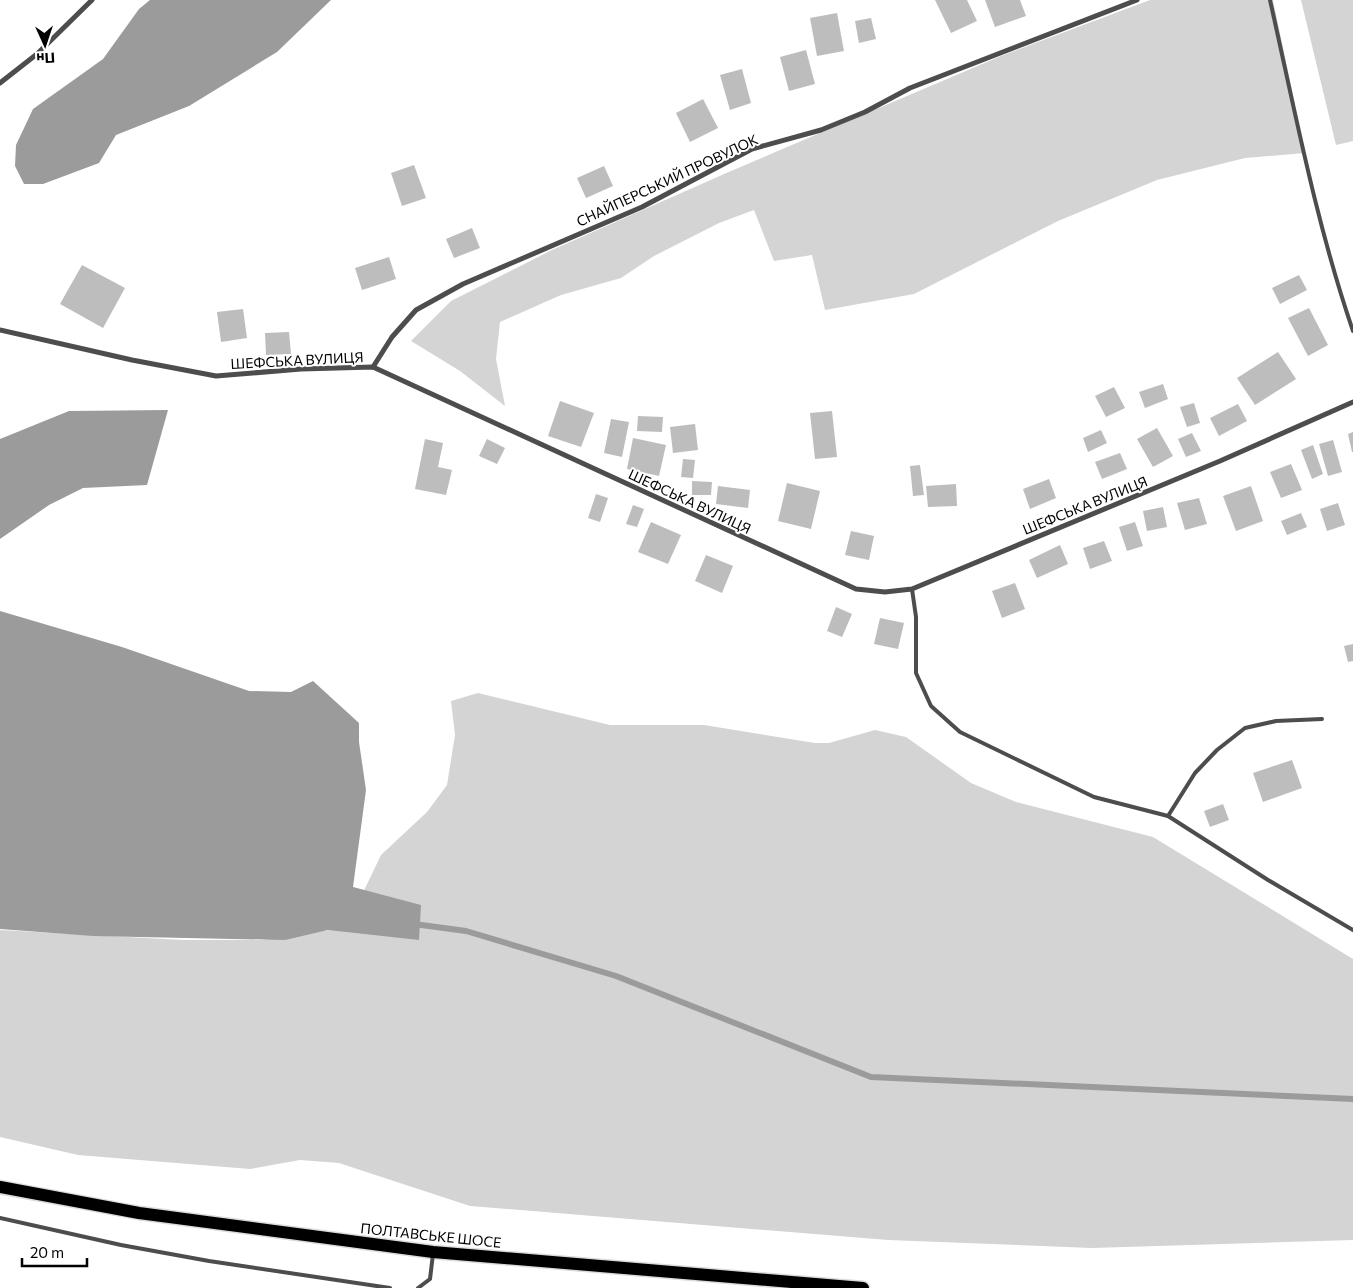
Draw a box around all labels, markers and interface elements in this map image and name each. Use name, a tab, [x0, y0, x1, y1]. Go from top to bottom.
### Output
north arrow	[20, 20, 70, 70]
text: Пн	[36, 50, 55, 67]
street label: СНАЙПЕРСЬКИЙ ПРОВУЛОК	[573, 130, 761, 230]
street label: ШЕФСЬКА ВУЛИЦЯ	[230, 348, 364, 372]
street label: ШЕФСЬКА ВУЛИЦЯ	[626, 465, 754, 537]
street label: ШЕФСЬКА ВУЛИЦЯ	[1020, 472, 1150, 538]
street label: ПОЛТАВСЬКЕ ШОСЕ	[360, 1219, 502, 1251]
scale bar	[22, 1236, 88, 1268]
text: 20 m	[30, 1243, 64, 1261]

